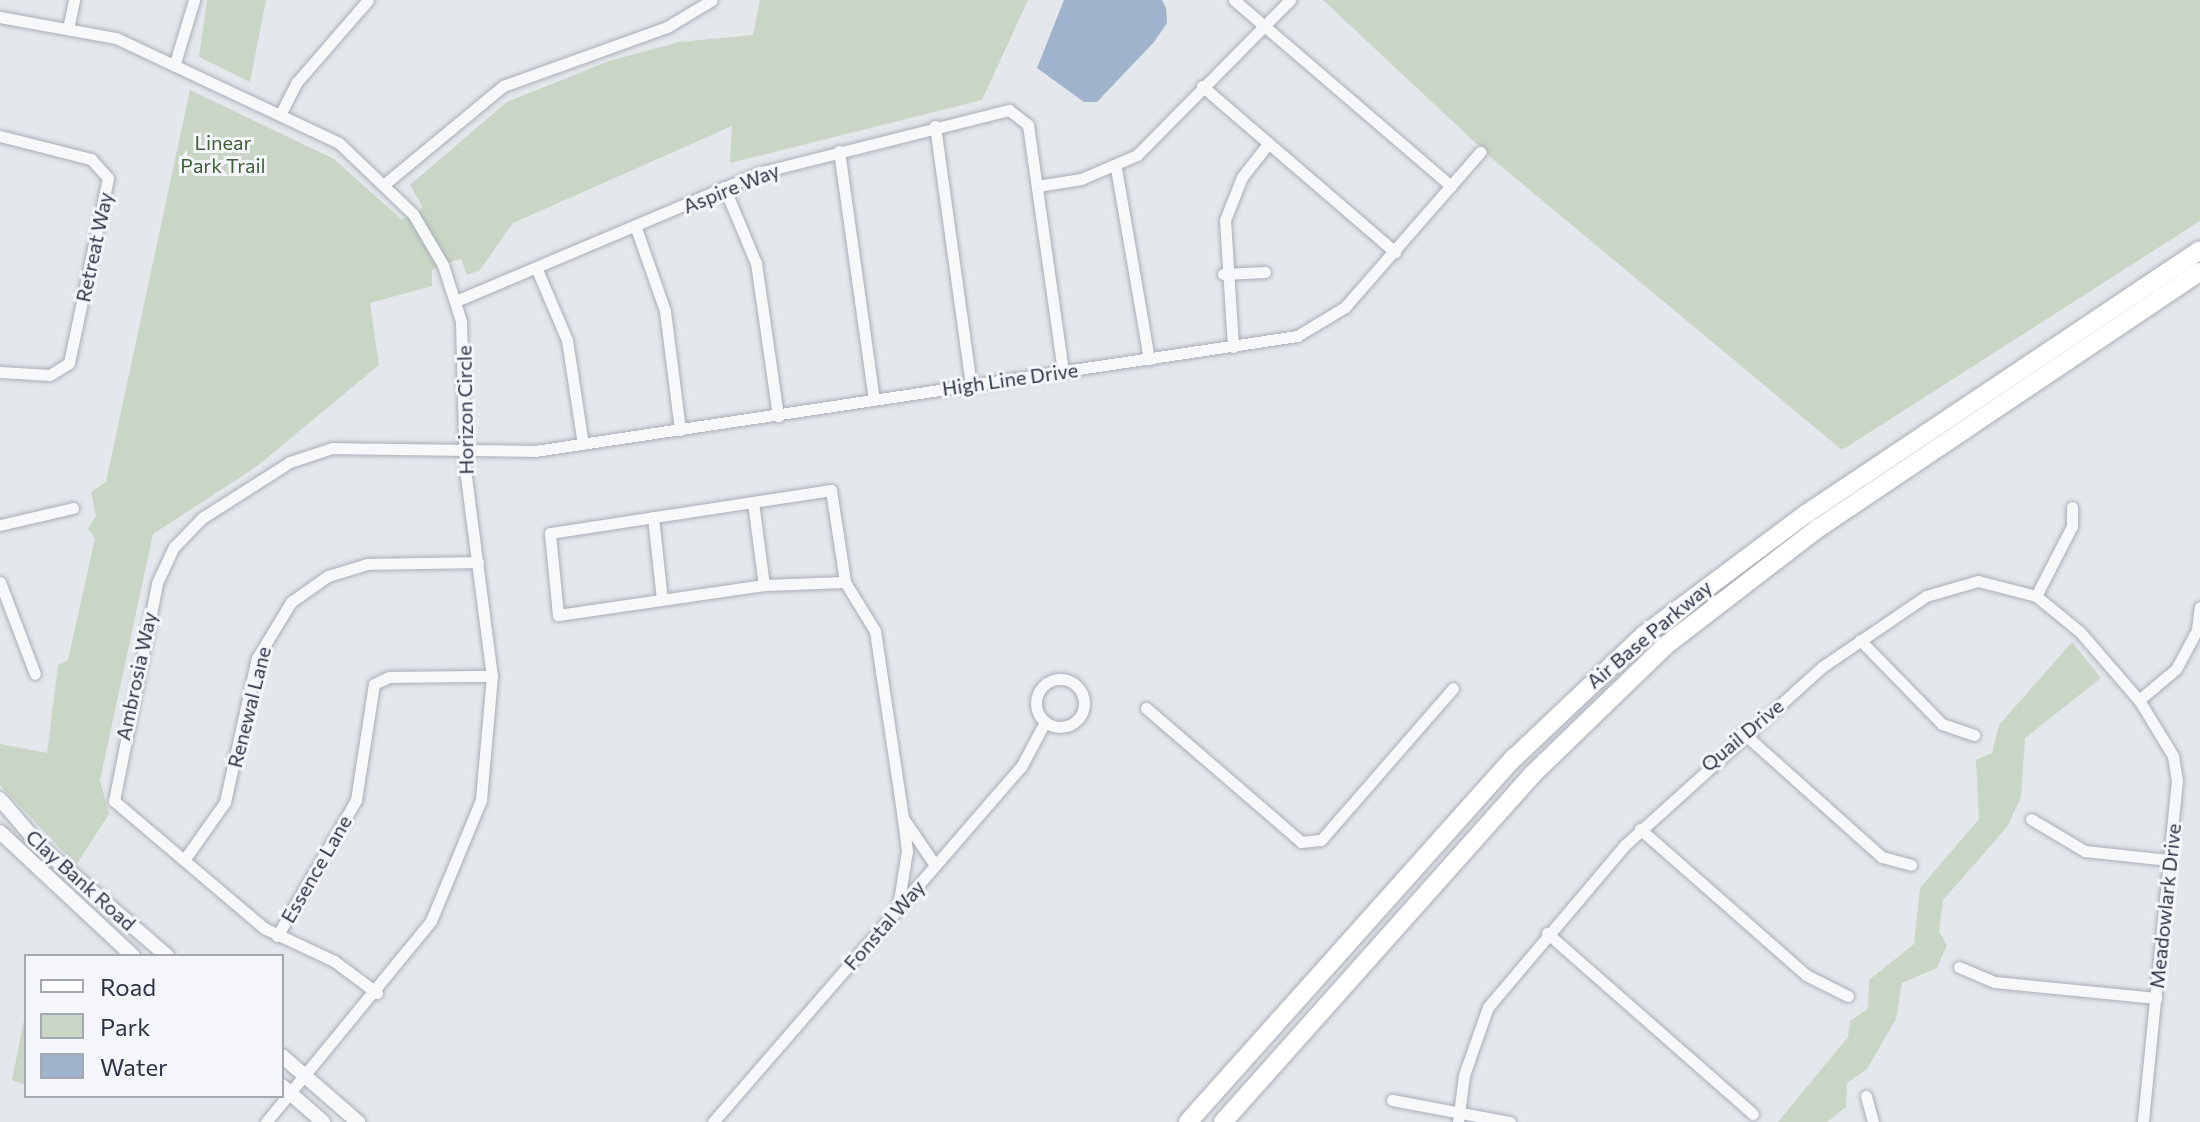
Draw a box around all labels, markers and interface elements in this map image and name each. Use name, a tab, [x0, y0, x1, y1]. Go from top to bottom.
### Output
park label: Linear Park Trail	[180, 131, 266, 178]
street label: Aspire Way	[679, 158, 783, 218]
street label: Retreat Way	[71, 190, 117, 304]
street label: Horizon Circle	[452, 345, 478, 475]
street label: High Line Drive	[940, 358, 1080, 400]
street label: Air Base Parkway	[1582, 575, 1716, 693]
street label: Ambrosia Way	[111, 609, 161, 743]
street label: Renewal Lane	[222, 644, 276, 770]
street label: Quail Drive	[1696, 694, 1788, 776]
street label: Essence Lane	[276, 811, 356, 927]
street label: Meadowlark Drive	[2144, 822, 2186, 990]
street label: Clay Bank Road	[21, 824, 141, 936]
street label: Fonstal Way	[839, 875, 929, 975]
legend	[24, 954, 284, 1098]
text: Road	[100, 972, 156, 1001]
text: Park	[100, 1012, 150, 1041]
text: Water	[100, 1052, 168, 1081]

